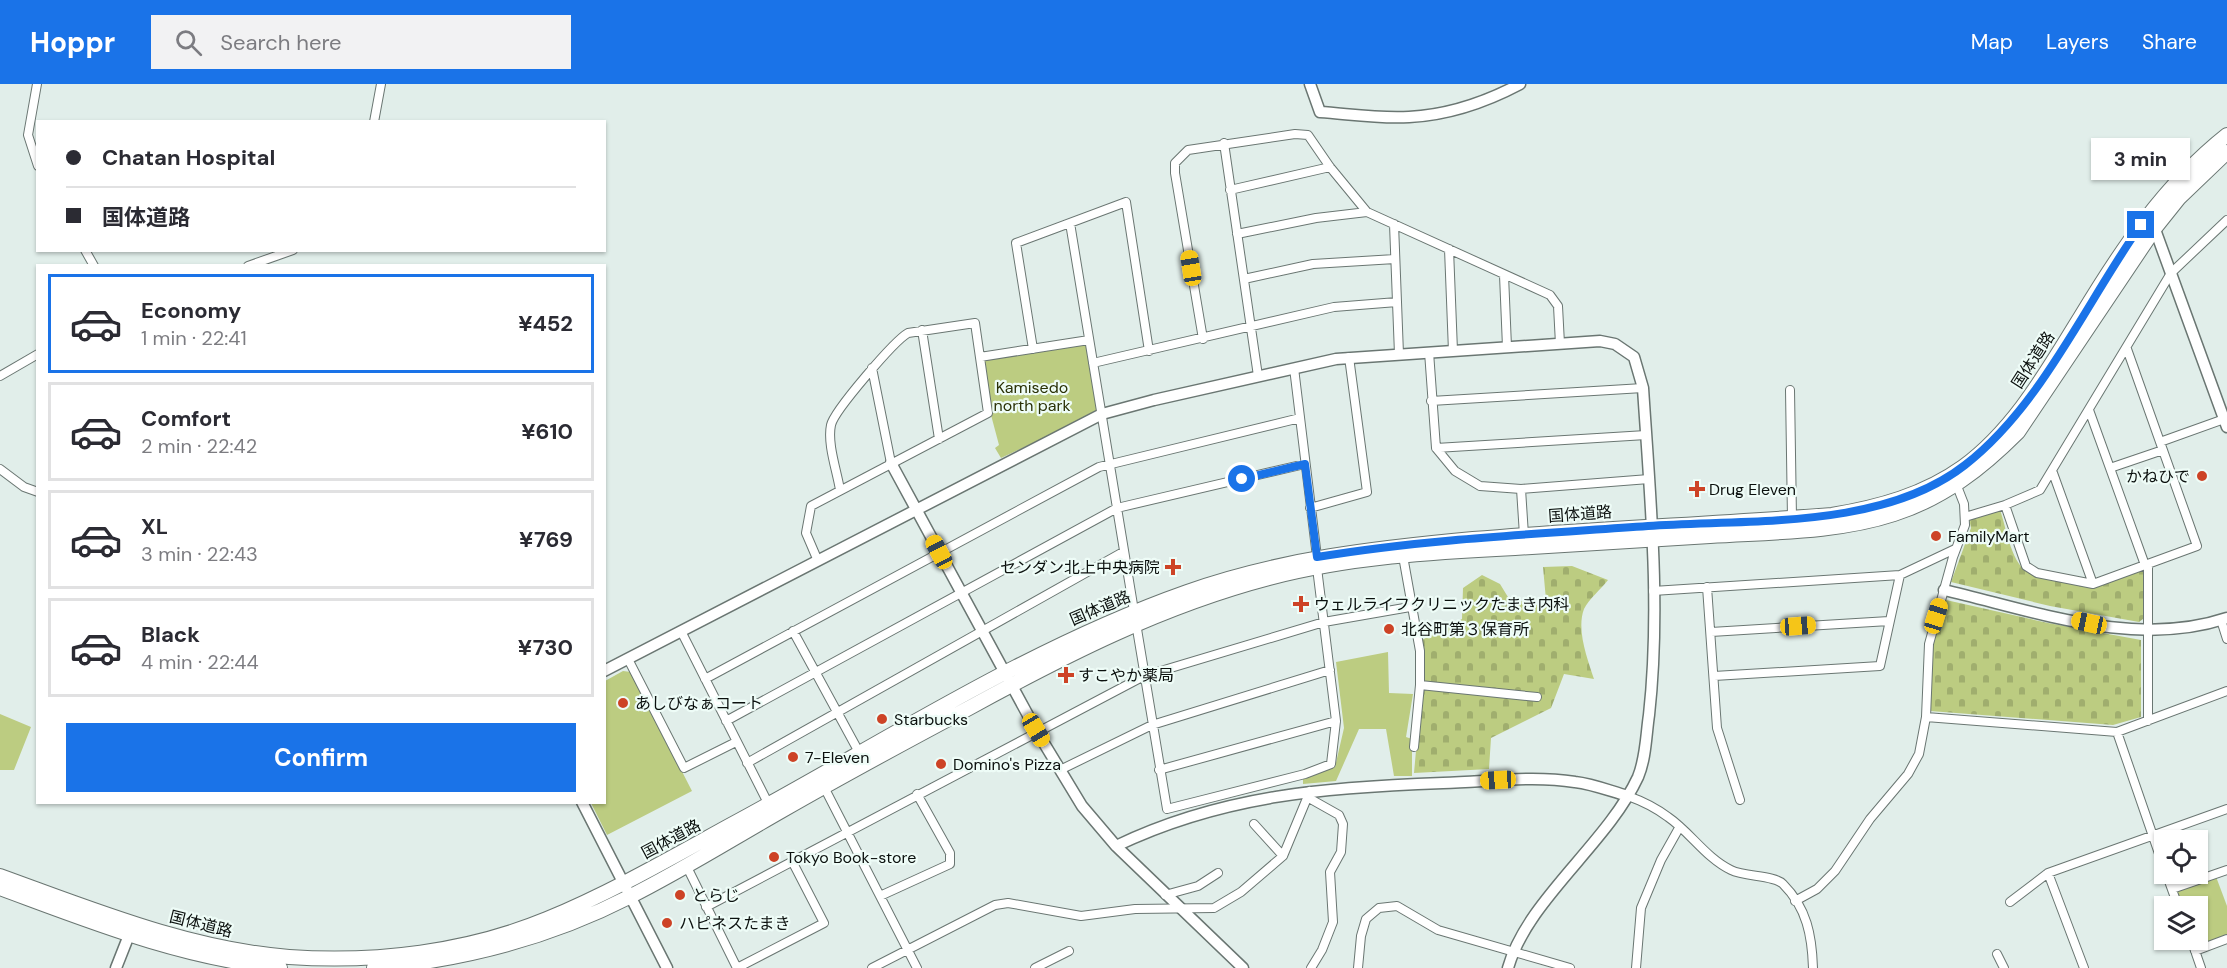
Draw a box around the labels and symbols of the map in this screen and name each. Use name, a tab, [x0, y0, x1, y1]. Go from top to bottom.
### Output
callout: 3 min	[2092, 138, 2190, 180]
route end	[2127, 211, 2154, 238]
car	[1179, 249, 1203, 287]
street label: 国体道路	[2007, 327, 2059, 393]
park label: Kamisedo north park	[993, 377, 1071, 416]
route start	[1228, 465, 1255, 492]
place label: かねひで	[2126, 466, 2190, 487]
marker: かねひで	[2195, 469, 2209, 483]
place label: Drug Eleven	[1709, 479, 1796, 500]
marker: Drug Eleven	[1690, 482, 1704, 496]
street label: 国体道路	[1547, 501, 1613, 527]
place label: FamilyMart	[1948, 526, 2030, 547]
marker: FamilyMart	[1929, 529, 1943, 543]
car	[923, 532, 955, 572]
place label: センダン北上中央病院	[1000, 557, 1160, 578]
marker: センダン北上中央病院	[1164, 558, 1182, 576]
street label: 国体道路	[1066, 586, 1134, 630]
place label: ウェルライフクリニックたまき内科	[1314, 594, 1570, 615]
marker: ウェルライフクリニックたまき内科	[1292, 595, 1310, 613]
car	[1922, 596, 1950, 636]
car	[2070, 610, 2108, 636]
car	[1779, 616, 1817, 636]
place label: 北谷町第３保育所	[1401, 619, 1529, 640]
marker: 北谷町第３保育所	[1382, 622, 1396, 636]
place label: すこやか薬局	[1078, 665, 1174, 686]
marker: すこやか薬局	[1059, 668, 1073, 682]
place label: あしびなぁコート	[635, 693, 763, 714]
marker: あしびなぁコート	[616, 696, 630, 710]
place label: Starbucks	[894, 709, 968, 730]
car	[1019, 710, 1053, 750]
marker: Starbucks	[875, 712, 889, 726]
place label: 7-Eleven	[805, 747, 869, 768]
marker: 7-Eleven	[786, 750, 800, 764]
place label: Domino's Pizza	[953, 754, 1061, 775]
marker: Domino's Pizza	[934, 757, 948, 771]
car	[1480, 770, 1516, 790]
street label: 国体道路	[638, 815, 704, 863]
place label: Tokyo Book-store	[786, 847, 916, 868]
marker: Tokyo Book-store	[767, 850, 781, 864]
place label: とらじ	[692, 885, 740, 906]
marker: とらじ	[673, 888, 687, 902]
street label: 国体道路	[167, 906, 235, 942]
place label: ハピネスたまき	[679, 913, 791, 934]
marker: ハピネスたまき	[660, 916, 674, 930]

